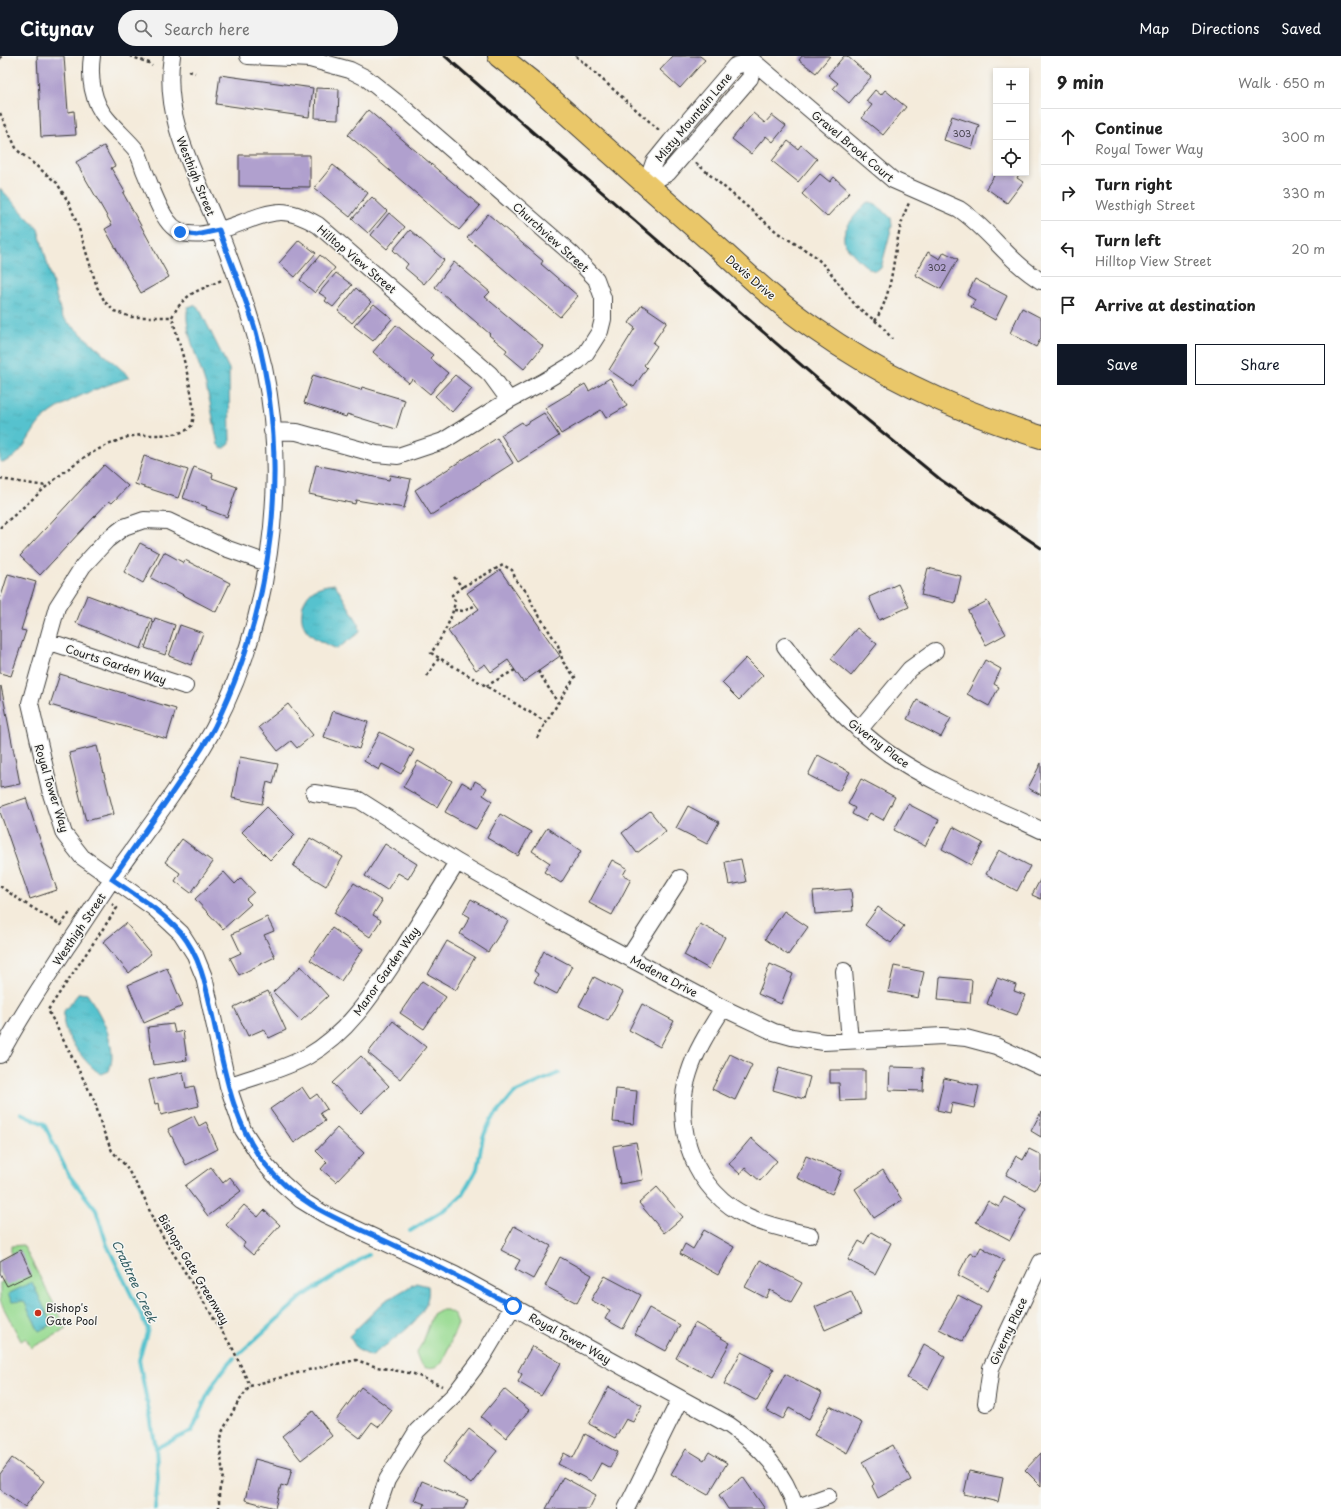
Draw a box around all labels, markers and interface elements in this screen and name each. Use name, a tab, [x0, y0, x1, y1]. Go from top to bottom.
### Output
search box	[118, 10, 398, 46]
text: Citynav	[20, 14, 94, 42]
icon: search	[132, 17, 154, 39]
text: Search here	[164, 17, 250, 40]
text: Map	[1139, 18, 1169, 39]
text: Directions	[1191, 18, 1259, 39]
text: Saved	[1281, 18, 1321, 39]
map controls	[993, 68, 1029, 176]
button: +	[993, 68, 1029, 104]
street label: Misty Mountain Lane	[650, 69, 736, 165]
text: 9 min	[1057, 69, 1104, 95]
text: Walk · 650 m	[1238, 73, 1325, 92]
button: −	[993, 104, 1029, 140]
street label: Gravel Brook Court	[808, 106, 898, 186]
text: Continue	[1095, 116, 1163, 139]
house number: 303	[953, 126, 971, 140]
icon: ahead	[1057, 126, 1079, 148]
text: 300 m	[1281, 127, 1325, 146]
street label: Westhigh Street	[172, 134, 220, 219]
text: Royal Tower Way	[1095, 139, 1203, 158]
button: locate	[993, 140, 1029, 176]
text: Turn right	[1095, 172, 1172, 195]
icon: right	[1057, 182, 1079, 204]
text: 330 m	[1282, 183, 1325, 202]
text: Westhigh Street	[1095, 195, 1195, 214]
street label: Churchview Street	[509, 198, 593, 276]
street label: Hilltop View Street	[314, 221, 401, 298]
route end	[171, 223, 189, 241]
text: Turn left	[1095, 228, 1161, 251]
icon: left	[1057, 238, 1079, 260]
text: 20 m	[1291, 239, 1325, 258]
street label: Davis Drive	[722, 251, 780, 304]
text: Hilltop View Street	[1095, 251, 1212, 270]
house number: 302	[928, 260, 946, 274]
text: Arrive at destination	[1095, 293, 1256, 316]
icon: arrive	[1057, 294, 1079, 316]
button: Save	[1057, 344, 1187, 385]
button: Share	[1195, 344, 1325, 385]
street label: Courts Garden Way	[63, 640, 169, 688]
street label: Giverny Place	[845, 714, 913, 772]
street label: Royal Tower Way	[30, 742, 74, 834]
street label: Westhigh Street	[48, 889, 110, 969]
street label: Manor Garden Way	[349, 923, 423, 1019]
street label: Modena Drive	[627, 951, 701, 1001]
street label: Bishops Gate Greenway	[154, 1211, 234, 1327]
water label: Crabtree Creek	[108, 1236, 162, 1326]
street label: Giverny Place	[985, 1294, 1031, 1368]
route start	[504, 1297, 522, 1315]
place label: Bishop's Gate Pool	[46, 1299, 97, 1329]
marker: Bishop's Gate Pool	[33, 1308, 43, 1318]
street label: Royal Tower Way	[526, 1308, 614, 1368]

